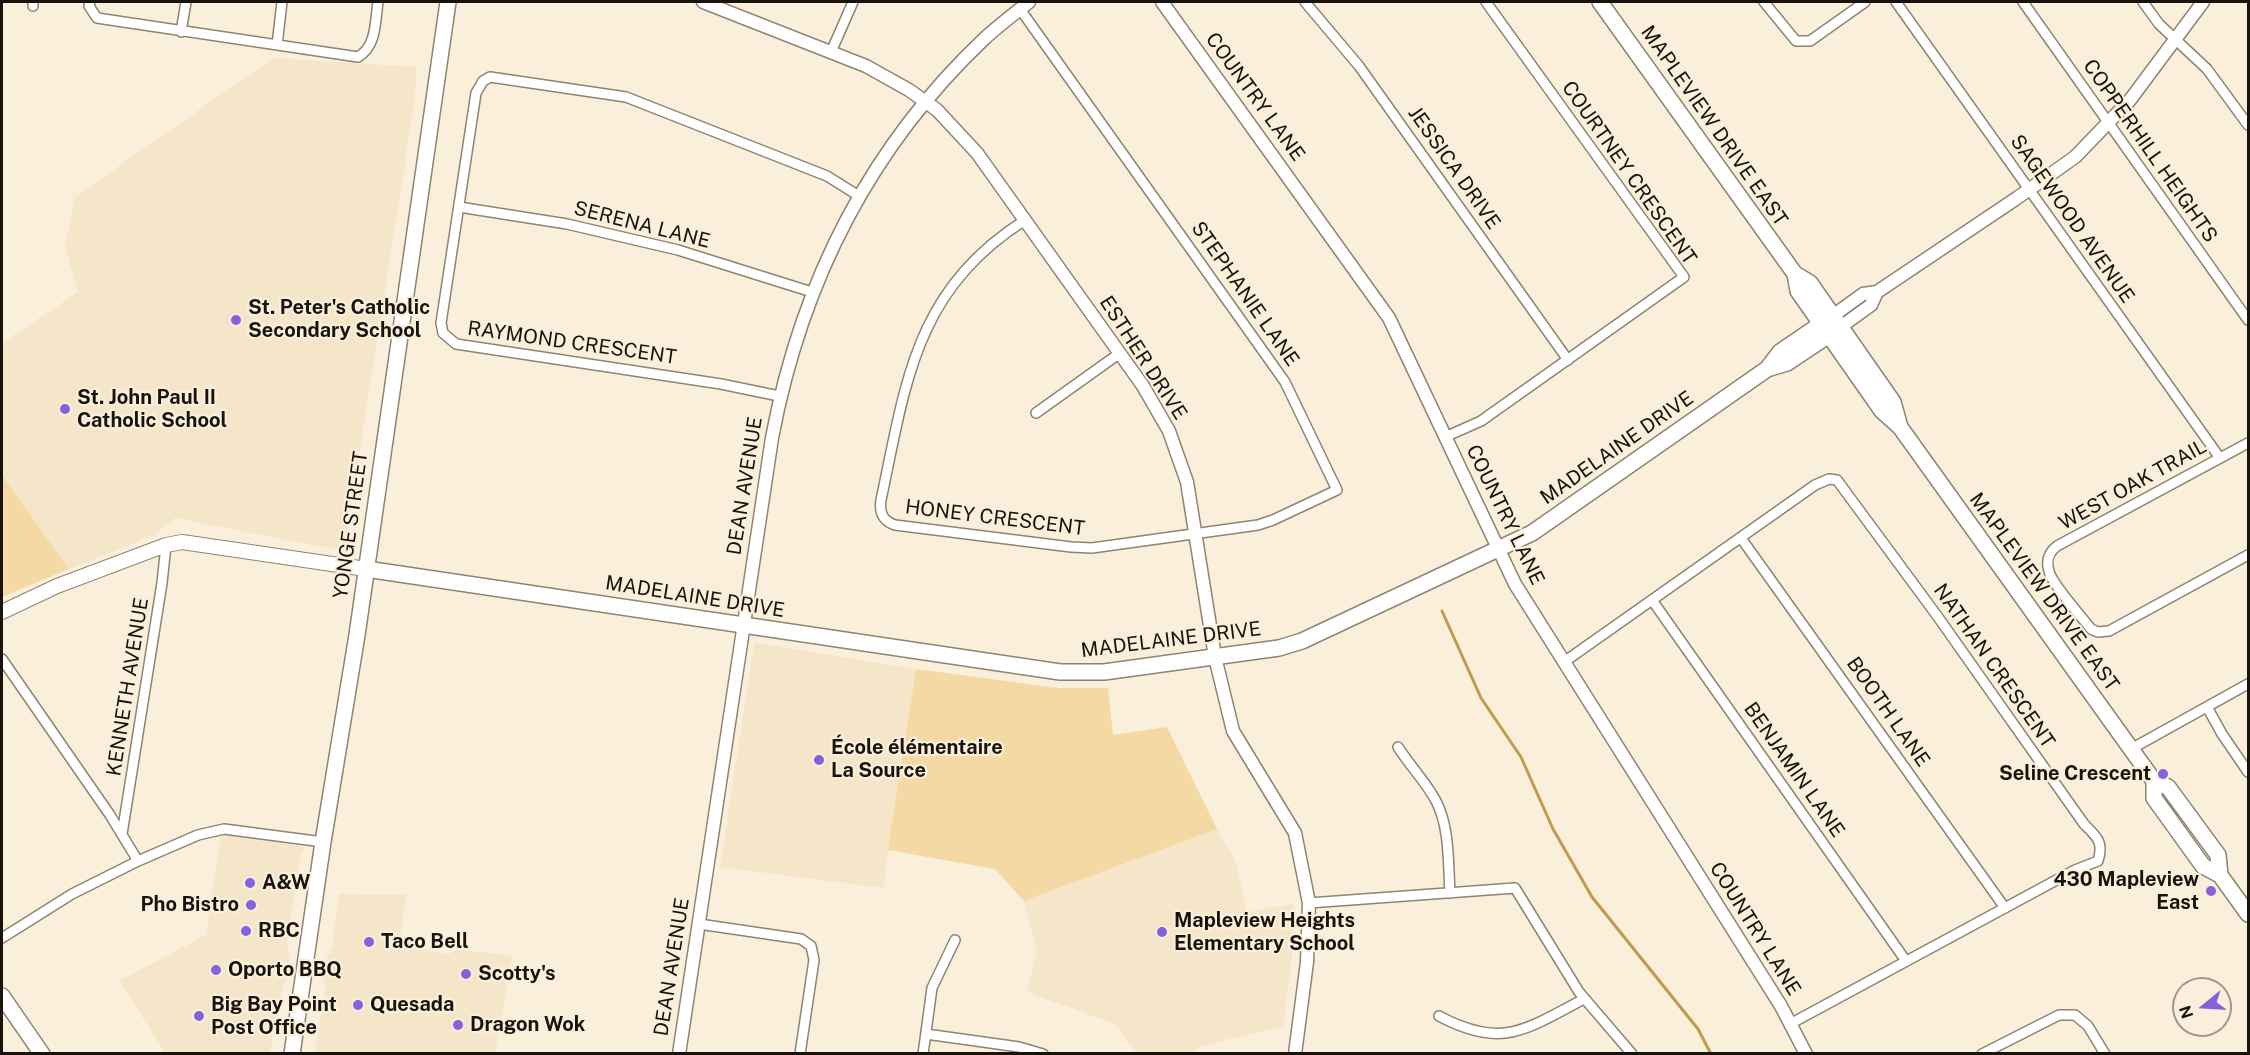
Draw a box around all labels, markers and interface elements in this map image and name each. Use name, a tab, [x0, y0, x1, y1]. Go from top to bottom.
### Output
street label: MAPLEVIEW DRIVE EAST	[1636, 21, 1792, 231]
street label: COUNTRY LANE	[1200, 28, 1310, 166]
street label: COPPERHILL HEIGHTS	[2078, 55, 2222, 247]
street label: COURTNEY CRESCENT	[1557, 77, 1701, 269]
street label: JESSICA DRIVE	[1403, 102, 1505, 234]
street label: SAGEWOOD AVENUE	[2005, 130, 2139, 308]
street label: SERENA LANE	[571, 196, 713, 254]
street label: STEPHANIE LANE	[1186, 217, 1304, 371]
street label: ESTHER DRIVE	[1094, 292, 1192, 424]
place label: St. Peter's Catholic Secondary School	[248, 296, 430, 343]
marker: St. Peter's Catholic Secondary School	[229, 313, 243, 327]
street label: RAYMOND CRESCENT	[466, 316, 678, 370]
place label: St. John Paul II Catholic School	[77, 386, 227, 433]
street label: MADELAINE DRIVE	[1536, 386, 1698, 510]
marker: St. John Paul II Catholic School	[58, 402, 72, 416]
street label: DEAN AVENUE	[722, 415, 768, 557]
street label: WEST OAK TRAIL	[2055, 435, 2211, 535]
street label: COUNTRY LANE	[1461, 441, 1549, 589]
street label: YONGE STREET	[329, 450, 373, 600]
street label: MAPLEVIEW DRIVE EAST	[1964, 488, 2124, 696]
street label: HONEY CRESCENT	[904, 495, 1086, 541]
street label: MADELAINE DRIVE	[604, 571, 786, 623]
street label: NATHAN CRESCENT	[1928, 579, 2060, 753]
street label: KENNETH AVENUE	[102, 596, 154, 778]
street label: MADELAINE DRIVE	[1080, 617, 1262, 663]
street label: BOOTH LANE	[1841, 653, 1935, 771]
street label: BENJAMIN LANE	[1738, 698, 1850, 842]
place label: École élémentaire La Source	[831, 736, 1003, 783]
marker: École élémentaire La Source	[812, 753, 826, 767]
place label: Seline Crescent	[1999, 762, 2151, 786]
marker: Seline Crescent	[2156, 767, 2170, 781]
street label: COUNTRY LANE	[1704, 858, 1806, 1000]
place label: 430 Mapleview East	[2053, 868, 2199, 915]
place label: A&W	[262, 871, 310, 895]
marker: A&W	[243, 876, 257, 890]
marker: 430 Mapleview East	[2204, 884, 2218, 898]
place label: Pho Bistro	[141, 893, 239, 917]
street label: DEAN AVENUE	[649, 896, 695, 1038]
marker: Pho Bistro	[244, 898, 258, 912]
place label: Mapleview Heights Elementary School	[1174, 909, 1355, 956]
place label: RBC	[258, 919, 300, 943]
marker: RBC	[239, 924, 253, 938]
marker: Mapleview Heights Elementary School	[1155, 925, 1169, 939]
place label: Taco Bell	[381, 930, 469, 954]
marker: Taco Bell	[362, 935, 376, 949]
place label: Oporto BBQ	[228, 958, 342, 982]
place label: Scotty's	[478, 962, 556, 986]
marker: Oporto BBQ	[209, 963, 223, 977]
marker: Scotty's	[459, 967, 473, 981]
north arrow	[2172, 977, 2232, 1037]
place label: Big Bay Point Post Office	[211, 993, 337, 1040]
place label: Quesada	[370, 993, 454, 1017]
marker: Quesada	[351, 998, 365, 1012]
text: N	[2175, 1003, 2197, 1021]
marker: Big Bay Point Post Office	[192, 1009, 206, 1023]
place label: Dragon Wok	[470, 1013, 585, 1037]
marker: Dragon Wok	[451, 1018, 465, 1032]

